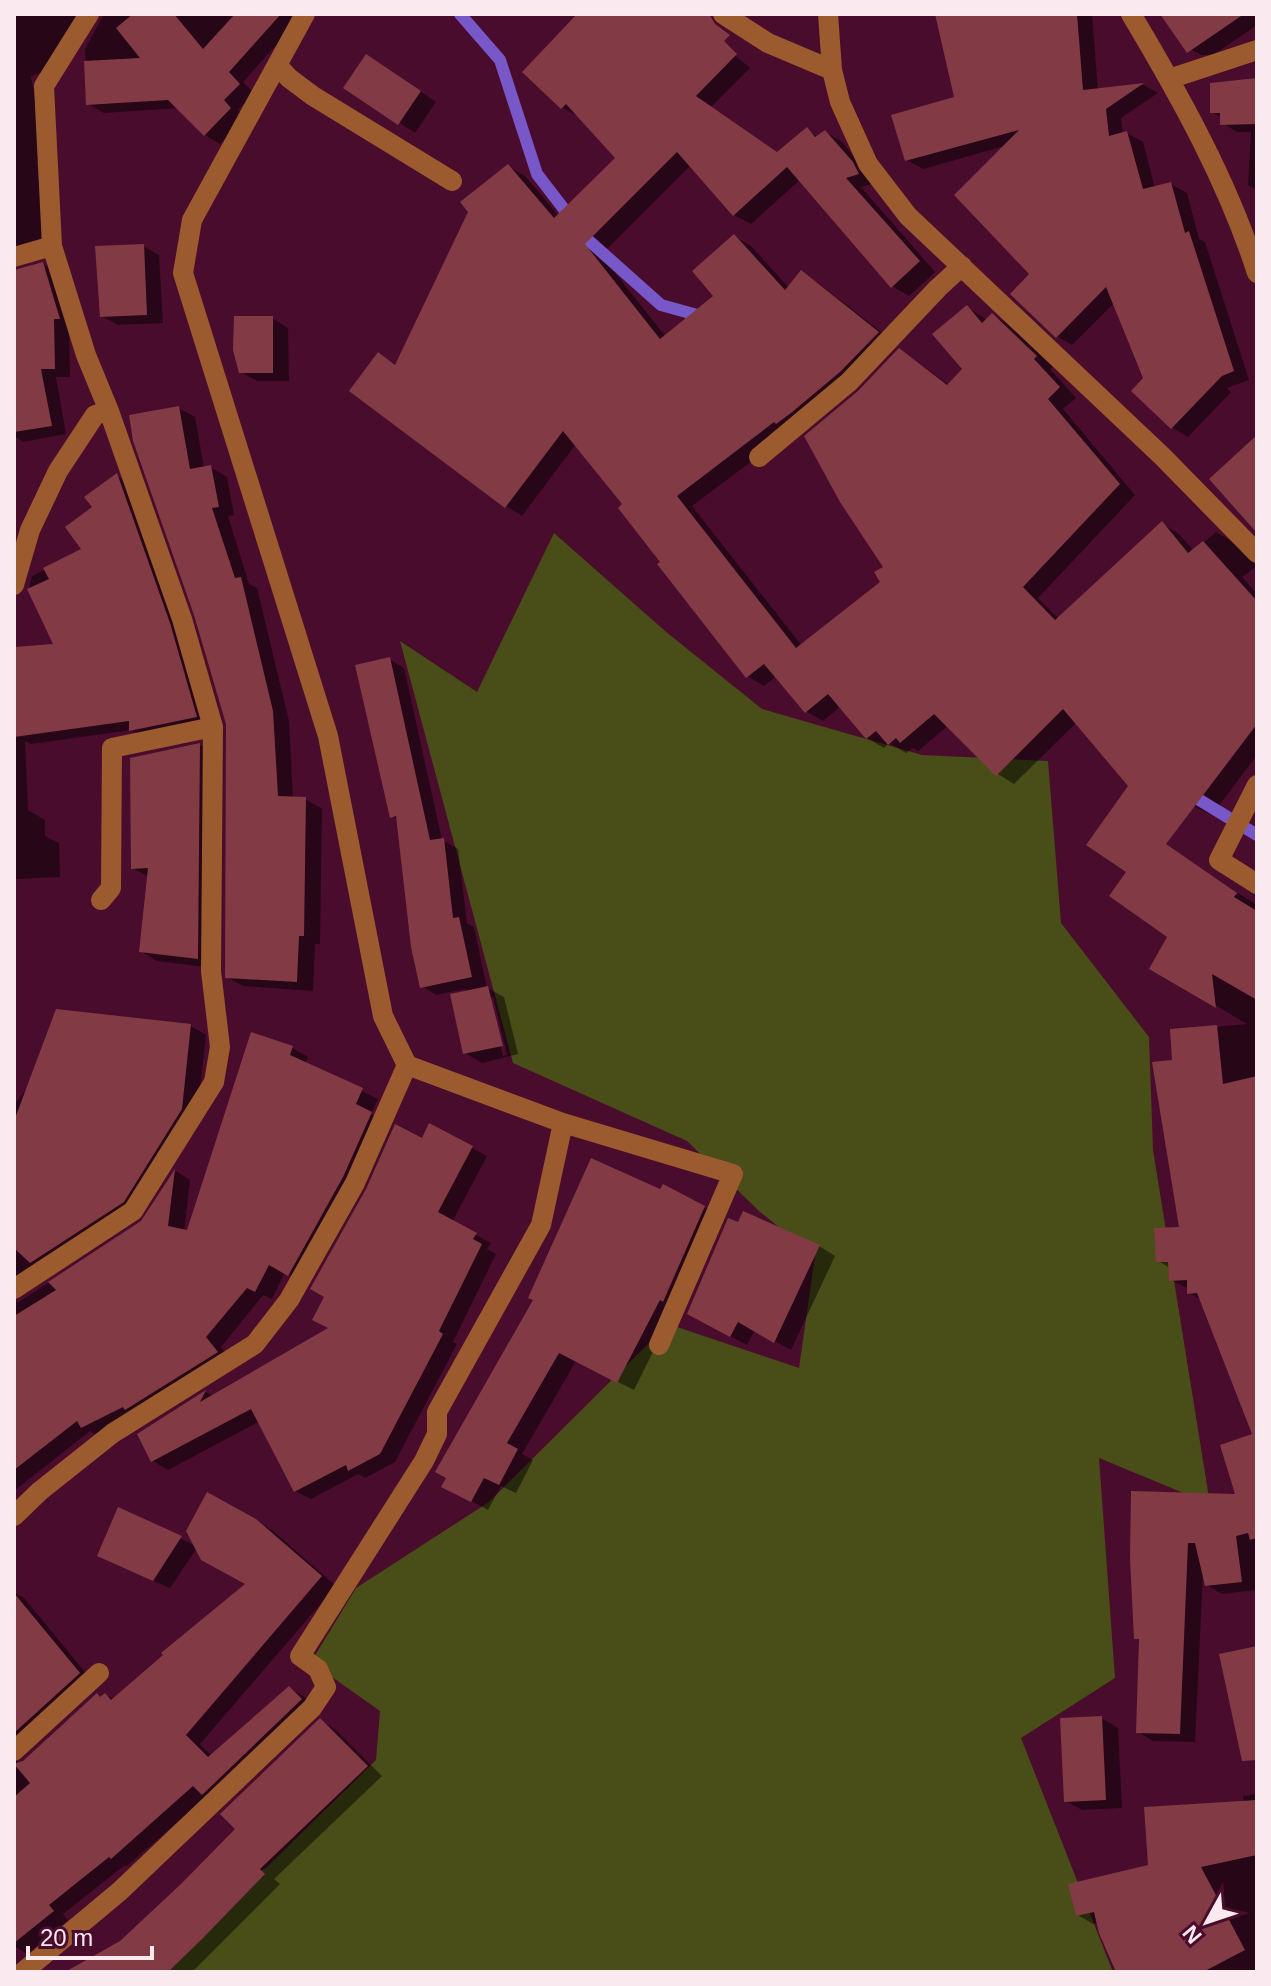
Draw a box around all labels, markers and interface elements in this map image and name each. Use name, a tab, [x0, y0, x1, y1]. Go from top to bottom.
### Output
north arrow	[1167, 1882, 1247, 1962]
scale bar	[28, 1910, 152, 1960]
text: N	[1177, 1920, 1207, 1949]
text: 20 m	[40, 1924, 93, 1951]

